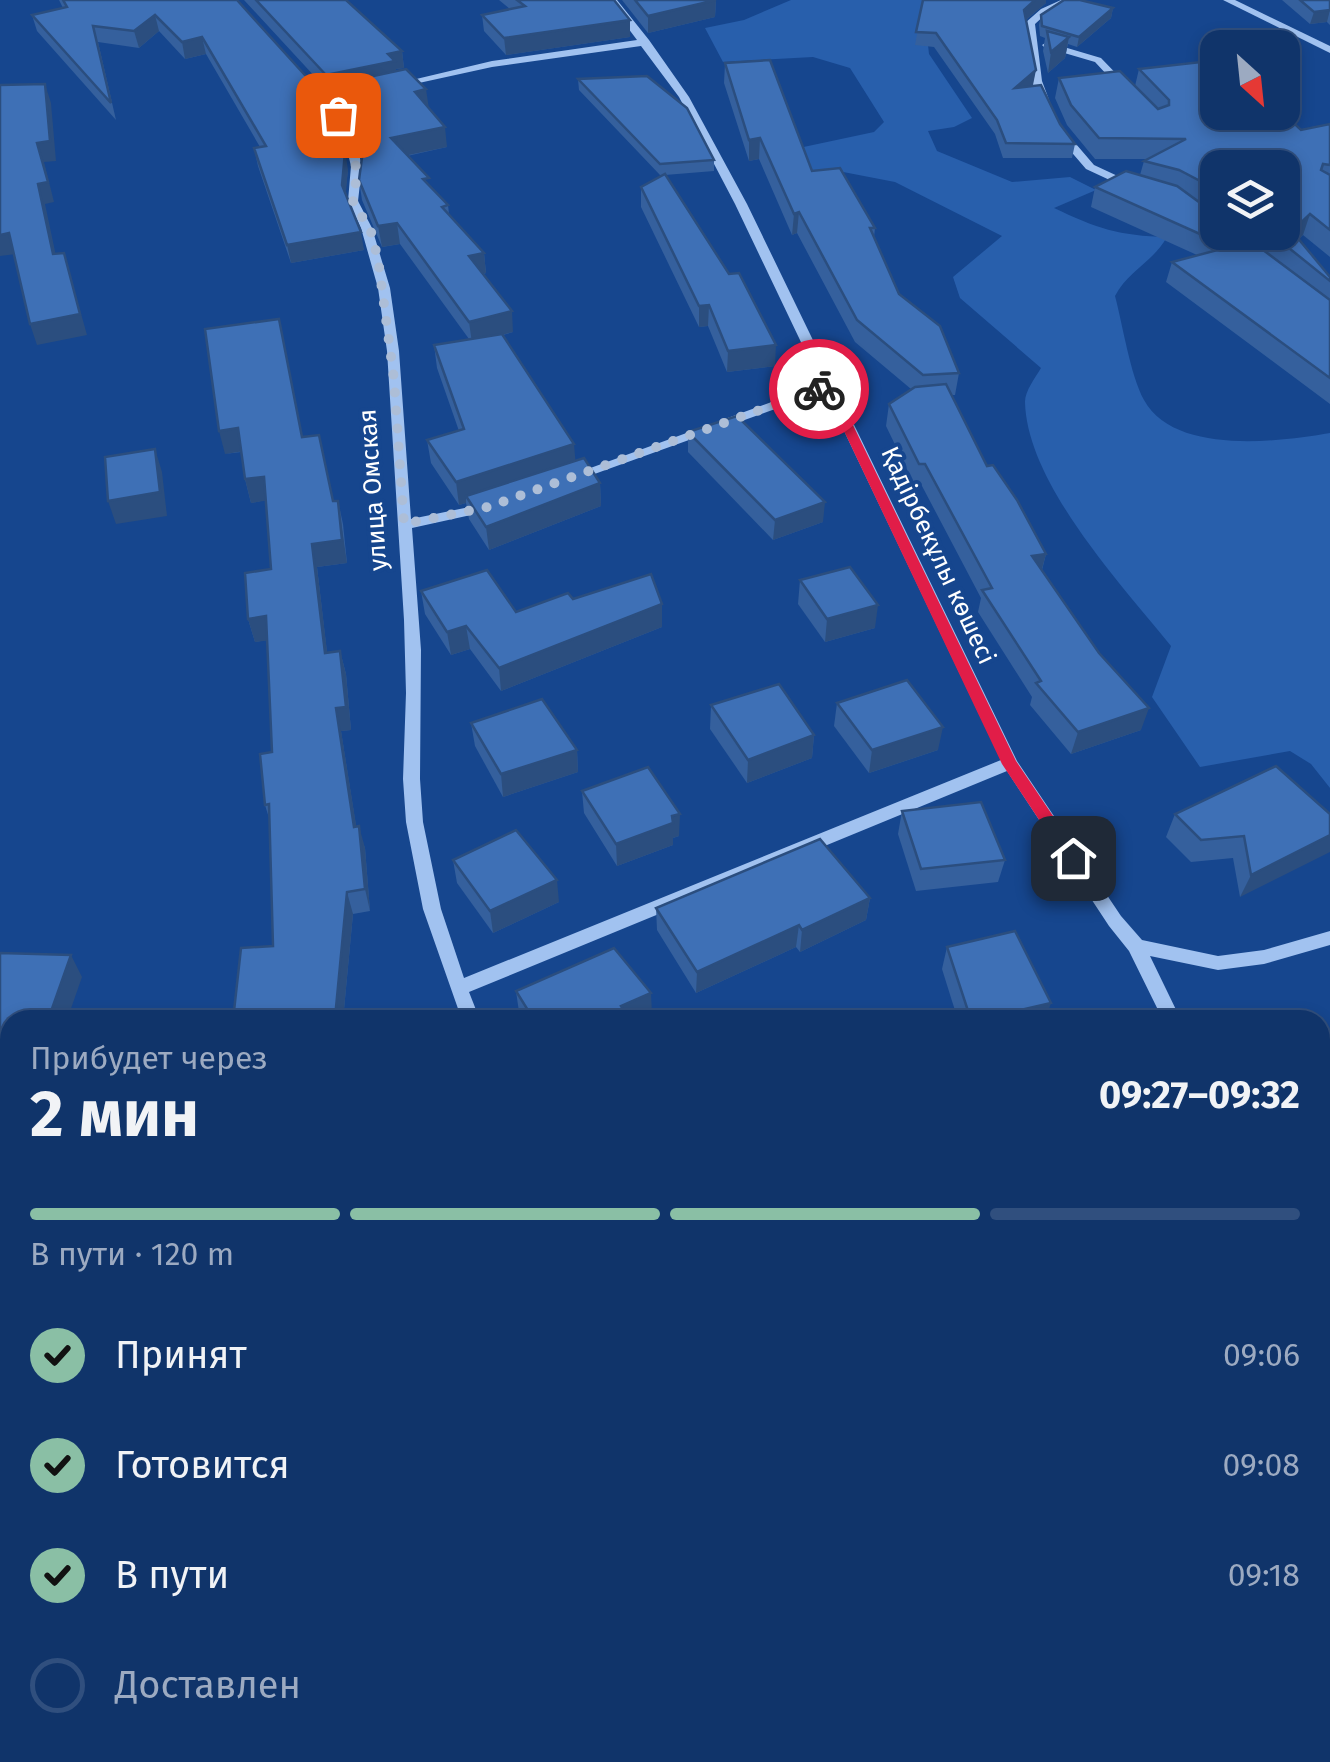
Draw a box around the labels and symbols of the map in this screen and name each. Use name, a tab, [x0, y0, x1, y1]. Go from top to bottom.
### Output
north arrow	[1200, 30, 1300, 130]
pin	[296, 73, 381, 158]
courier	[769, 339, 869, 439]
street label: улица Омская	[352, 408, 394, 572]
street label: Қадірбекұлы көшесі	[874, 442, 1002, 669]
pin	[1031, 816, 1116, 901]

